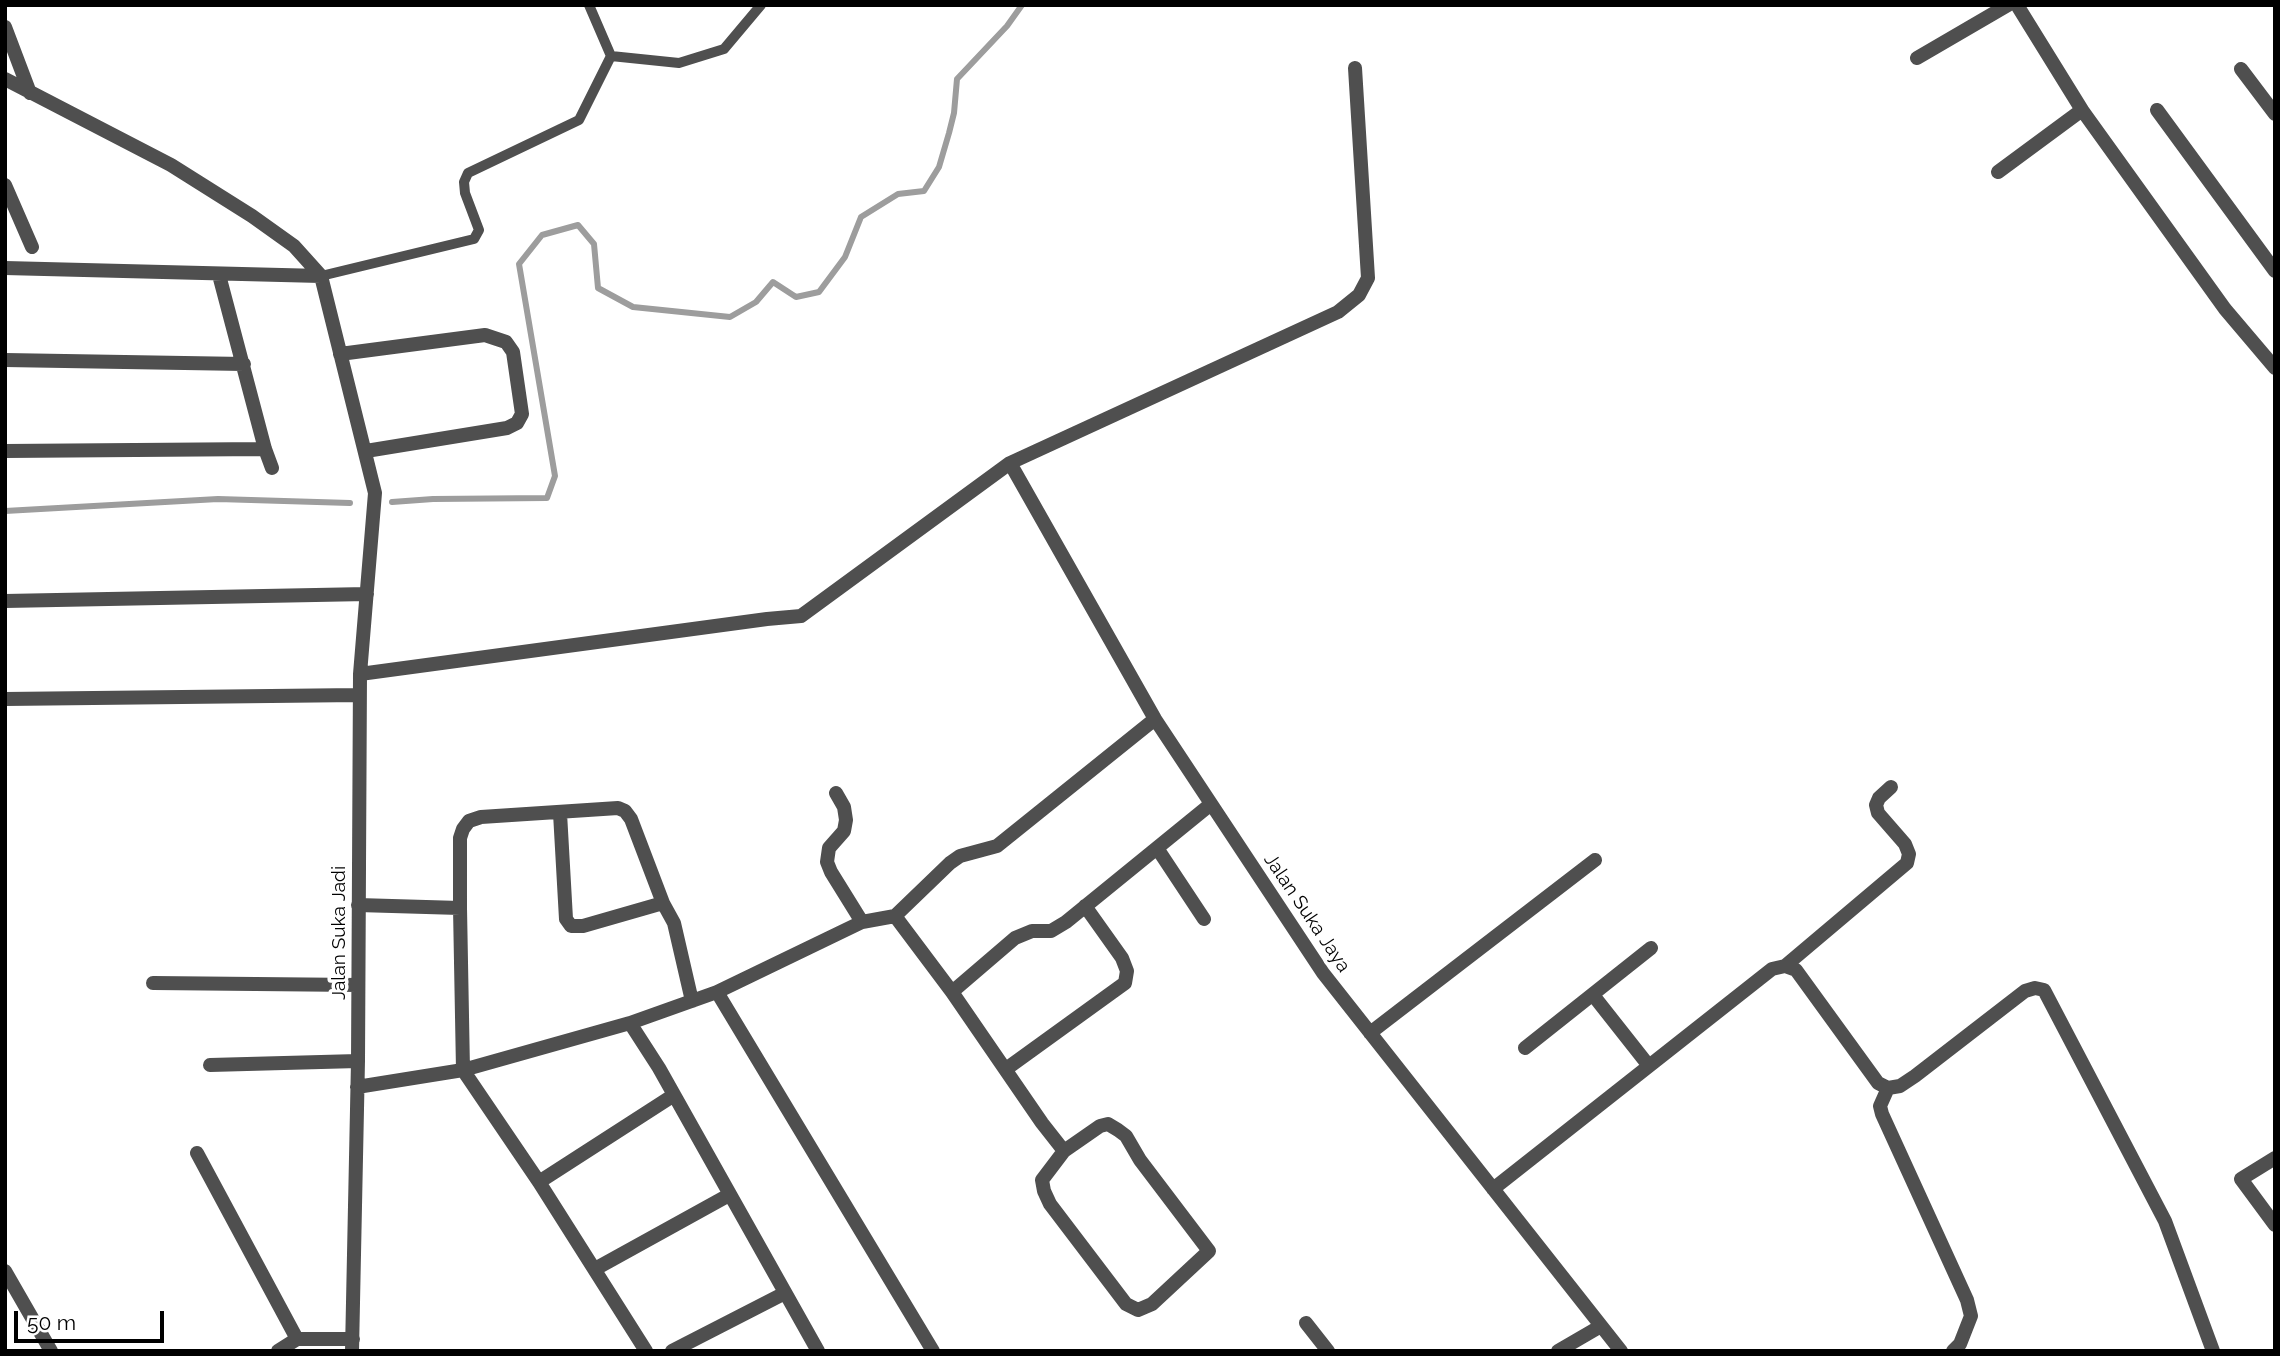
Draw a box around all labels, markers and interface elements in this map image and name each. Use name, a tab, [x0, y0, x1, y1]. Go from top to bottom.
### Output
street label: Jalan Suka Jaya	[1259, 849, 1355, 977]
street label: Jalan Suka Jadi	[328, 866, 350, 1000]
scale bar	[18, 1296, 168, 1340]
text: 50 m	[27, 1310, 76, 1335]

